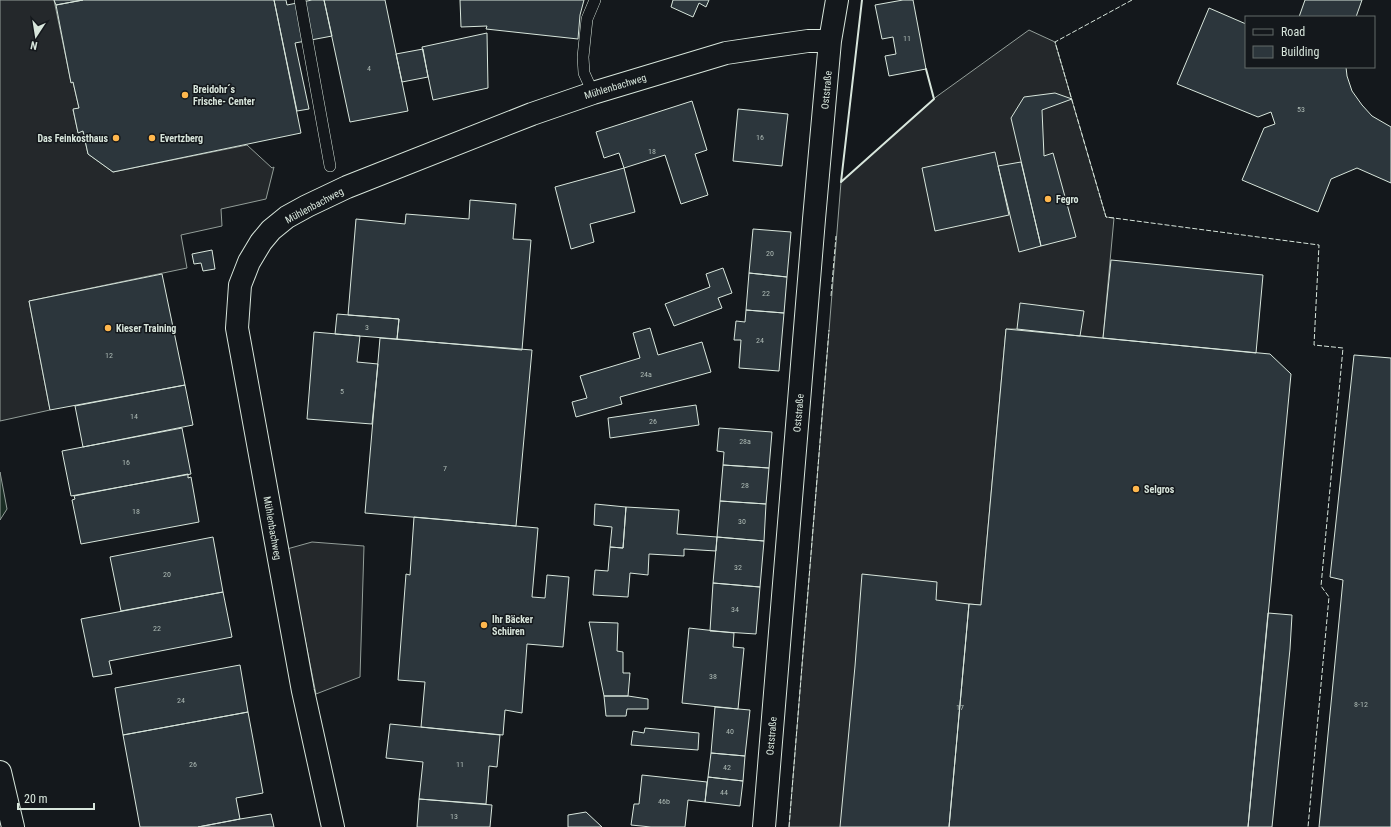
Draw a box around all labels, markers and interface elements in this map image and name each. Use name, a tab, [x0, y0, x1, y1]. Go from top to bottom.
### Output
north arrow	[16, 16, 56, 56]
legend	[1245, 16, 1375, 68]
text: Road	[1281, 25, 1305, 39]
house number: 11	[903, 34, 911, 43]
text: N	[29, 38, 39, 52]
text: Building	[1281, 45, 1319, 59]
house number: 4	[367, 64, 371, 73]
street label: Oststraße	[819, 70, 834, 110]
street label: Mühlenbachweg	[583, 72, 648, 101]
place label: Breidohr´s Frische- Center	[193, 84, 255, 107]
marker: Breidohr´s Frische- Center	[180, 90, 190, 100]
house number: 53	[1297, 105, 1305, 114]
place label: Das Feinkosthaus	[37, 133, 108, 144]
marker: Das Feinkosthaus	[111, 133, 121, 143]
marker: Evertzberg	[147, 133, 157, 143]
place label: Evertzberg	[160, 133, 203, 144]
house number: 16	[756, 133, 764, 142]
house number: 18	[648, 147, 656, 156]
street label: Mühlenbachweg	[283, 185, 345, 225]
marker: Fegro	[1043, 194, 1053, 204]
place label: Fegro	[1056, 194, 1079, 205]
house number: 20	[766, 249, 774, 258]
house number: 22	[762, 289, 770, 298]
marker: Kieser Training	[103, 323, 113, 333]
place label: Kieser Training	[116, 323, 176, 334]
house number: 3	[365, 323, 369, 332]
house number: 24	[756, 336, 764, 345]
house number: 12	[105, 351, 113, 360]
house number: 24a	[640, 370, 652, 379]
house number: 5	[340, 387, 344, 396]
street label: Oststraße	[791, 393, 806, 433]
house number: 14	[130, 412, 138, 421]
house number: 26	[649, 417, 657, 426]
house number: 28a	[739, 437, 751, 446]
house number: 16	[122, 458, 130, 467]
house number: 7	[443, 464, 447, 473]
house number: 28	[741, 481, 749, 490]
marker: Selgros	[1131, 484, 1141, 494]
place label: Selgros	[1144, 484, 1175, 495]
street label: Mühlenbachweg	[262, 495, 284, 561]
house number: 18	[132, 507, 140, 516]
house number: 30	[738, 517, 746, 526]
house number: 32	[734, 563, 742, 572]
house number: 20	[163, 570, 171, 579]
house number: 34	[731, 605, 739, 614]
place label: Ihr Bäcker Schüren	[492, 614, 534, 637]
marker: Ihr Bäcker Schüren	[479, 620, 489, 630]
house number: 22	[153, 624, 161, 633]
house number: 38	[709, 672, 717, 681]
house number: 24	[177, 696, 185, 705]
house number: 8-12	[1354, 700, 1368, 709]
house number: 17	[956, 703, 964, 712]
street label: Oststraße	[764, 716, 779, 756]
house number: 40	[726, 727, 734, 736]
house number: 26	[189, 760, 197, 769]
house number: 11	[456, 760, 464, 769]
house number: 42	[723, 763, 731, 772]
scale bar	[18, 785, 94, 811]
house number: 44	[720, 788, 728, 797]
text: 20 m	[24, 792, 48, 806]
house number: 46b	[658, 797, 670, 806]
house number: 13	[450, 812, 458, 821]

